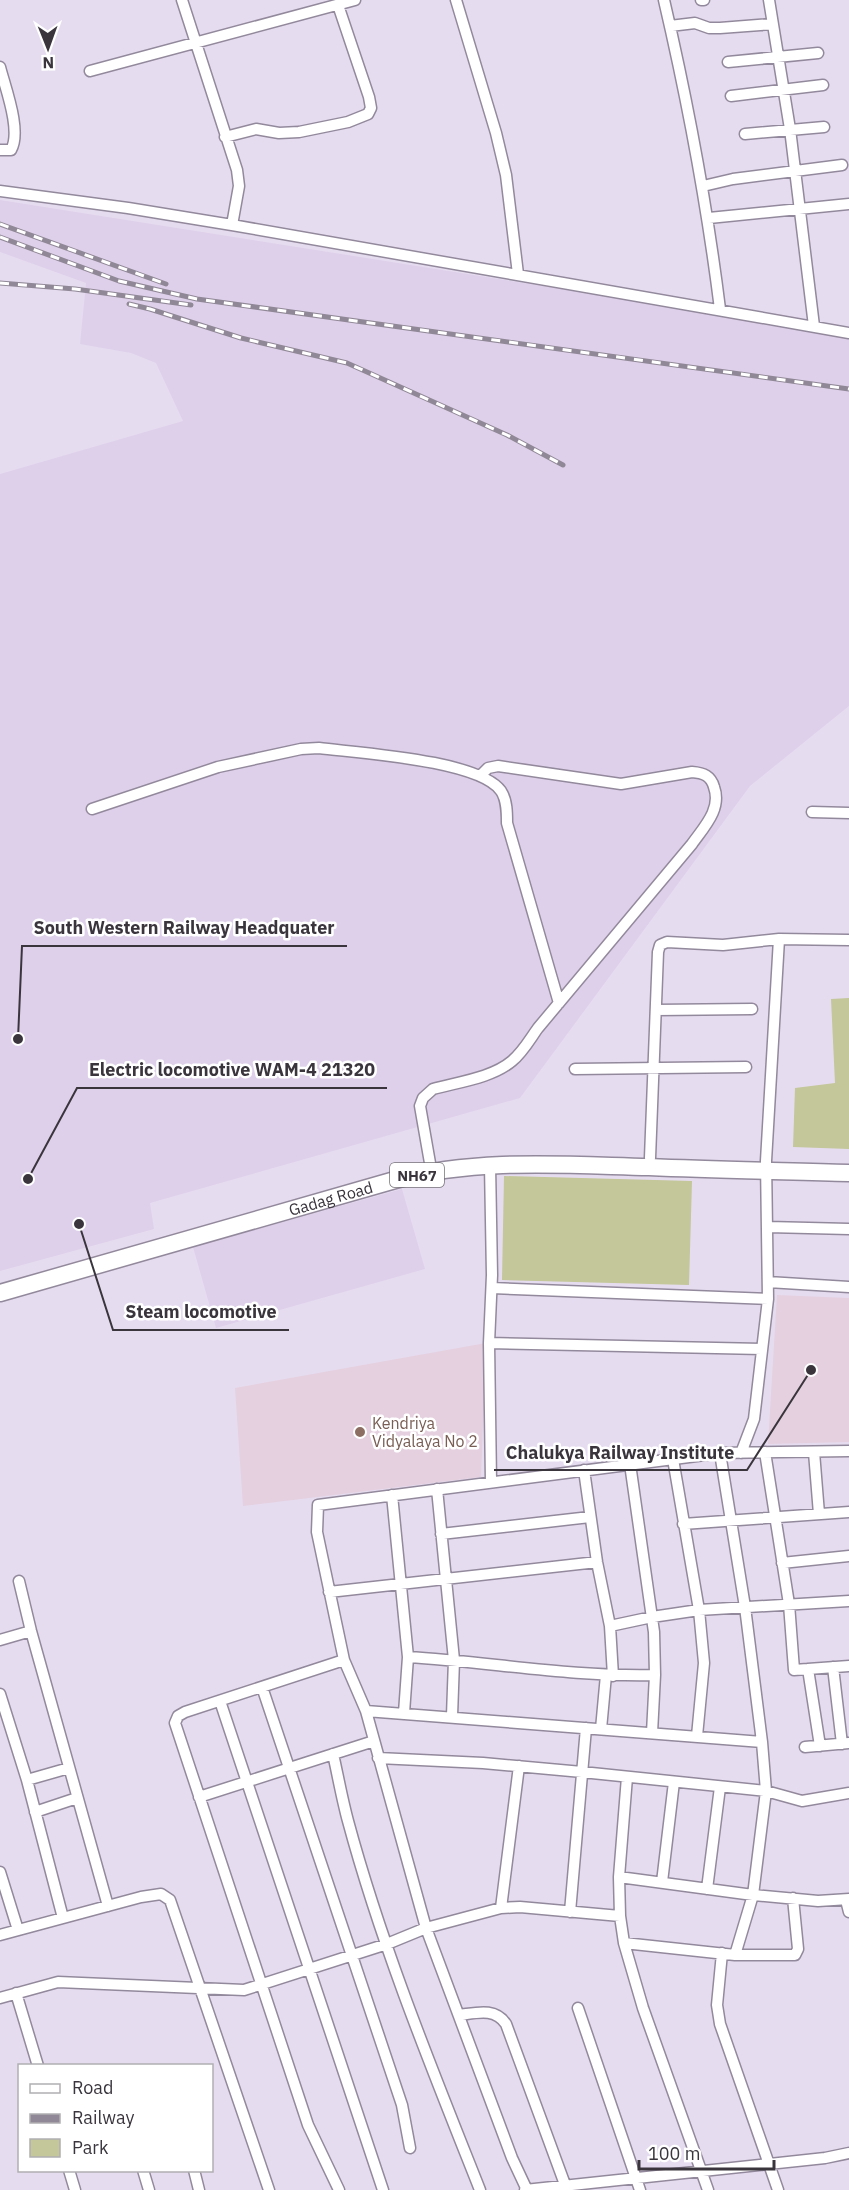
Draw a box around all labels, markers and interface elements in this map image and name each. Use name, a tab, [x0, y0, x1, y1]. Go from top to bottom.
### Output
north arrow	[18, 18, 78, 78]
text: N	[42, 53, 54, 73]
callout: South Western Railway Headquater	[22, 910, 347, 946]
text: South Western Railway Headquater	[33, 916, 335, 939]
callout: Electric locomotive WAM-4 21320	[77, 1052, 387, 1088]
text: Electric locomotive WAM-4 21320	[89, 1058, 375, 1081]
road number: NH67	[390, 1163, 444, 1187]
street label: Gadag Road	[286, 1177, 375, 1220]
callout: Steam locomotive	[113, 1294, 289, 1330]
text: Steam locomotive	[125, 1300, 277, 1323]
place label: Kendriya Vidyalaya No 2	[372, 1413, 478, 1451]
marker: Kendriya Vidyalaya No 2	[353, 1425, 367, 1439]
callout: Chalukya Railway Institute	[494, 1434, 747, 1470]
text: Chalukya Railway Institute	[506, 1441, 734, 1464]
legend	[18, 2064, 213, 2172]
text: Road	[72, 2076, 113, 2099]
text: Railway	[72, 2106, 134, 2129]
scale bar	[639, 2133, 774, 2171]
text: Park	[72, 2136, 109, 2159]
text: 100 m	[648, 2142, 700, 2165]

